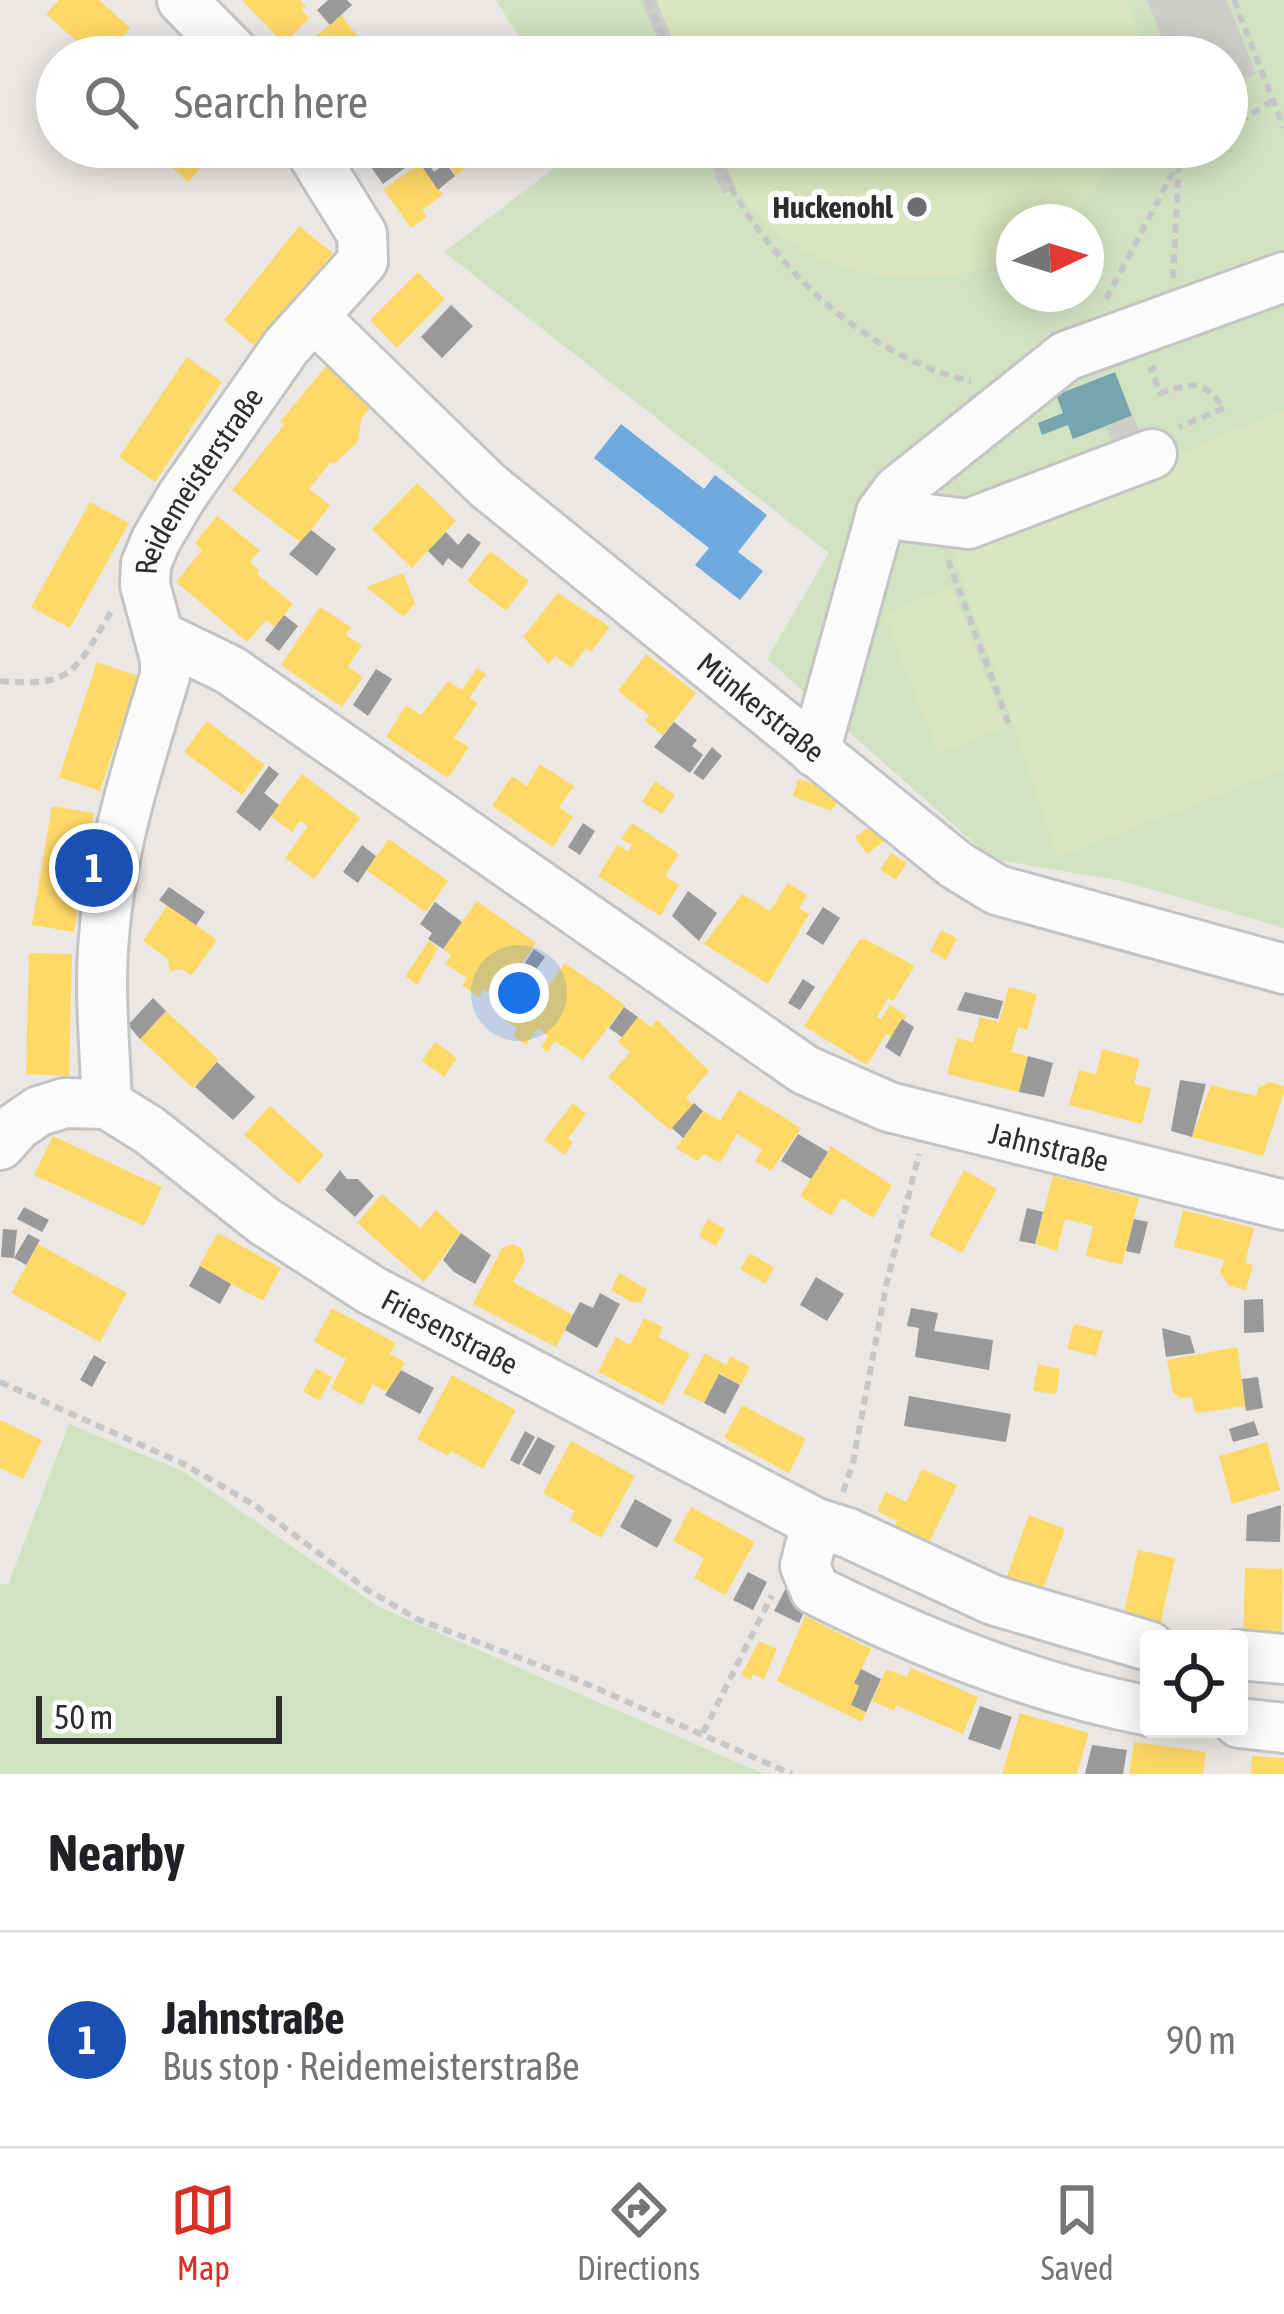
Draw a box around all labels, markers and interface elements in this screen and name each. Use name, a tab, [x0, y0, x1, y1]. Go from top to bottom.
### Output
search box	[36, 36, 1248, 168]
icon: search	[78, 69, 144, 135]
text: Search here	[174, 76, 368, 128]
place label: Huckenohl	[773, 190, 894, 224]
marker: Huckenohl	[904, 194, 930, 220]
north arrow	[996, 204, 1104, 312]
street label: Reidemeisterstraße	[129, 381, 269, 575]
street label: Münkerstraße	[691, 646, 831, 769]
pin: 1	[55, 823, 133, 913]
your location	[489, 963, 549, 1023]
street label: Jahnstraße	[986, 1116, 1112, 1178]
street label: Friesenstraße	[376, 1282, 524, 1381]
map controls	[1140, 1630, 1248, 1738]
button: locate	[1140, 1630, 1248, 1738]
scale bar	[36, 1690, 282, 1743]
text: 50 m	[54, 1698, 113, 1736]
text: Nearby	[48, 1823, 185, 1882]
text: Jahnstraße	[162, 1992, 345, 2044]
text: 1	[78, 2018, 96, 2062]
text: 90 m	[1166, 2018, 1236, 2062]
text: Bus stop · Reidemeisterstraße	[162, 2044, 580, 2088]
tab: Map	[170, 2177, 236, 2287]
tab: Directions	[577, 2177, 700, 2287]
tab: Saved	[1041, 2177, 1114, 2287]

